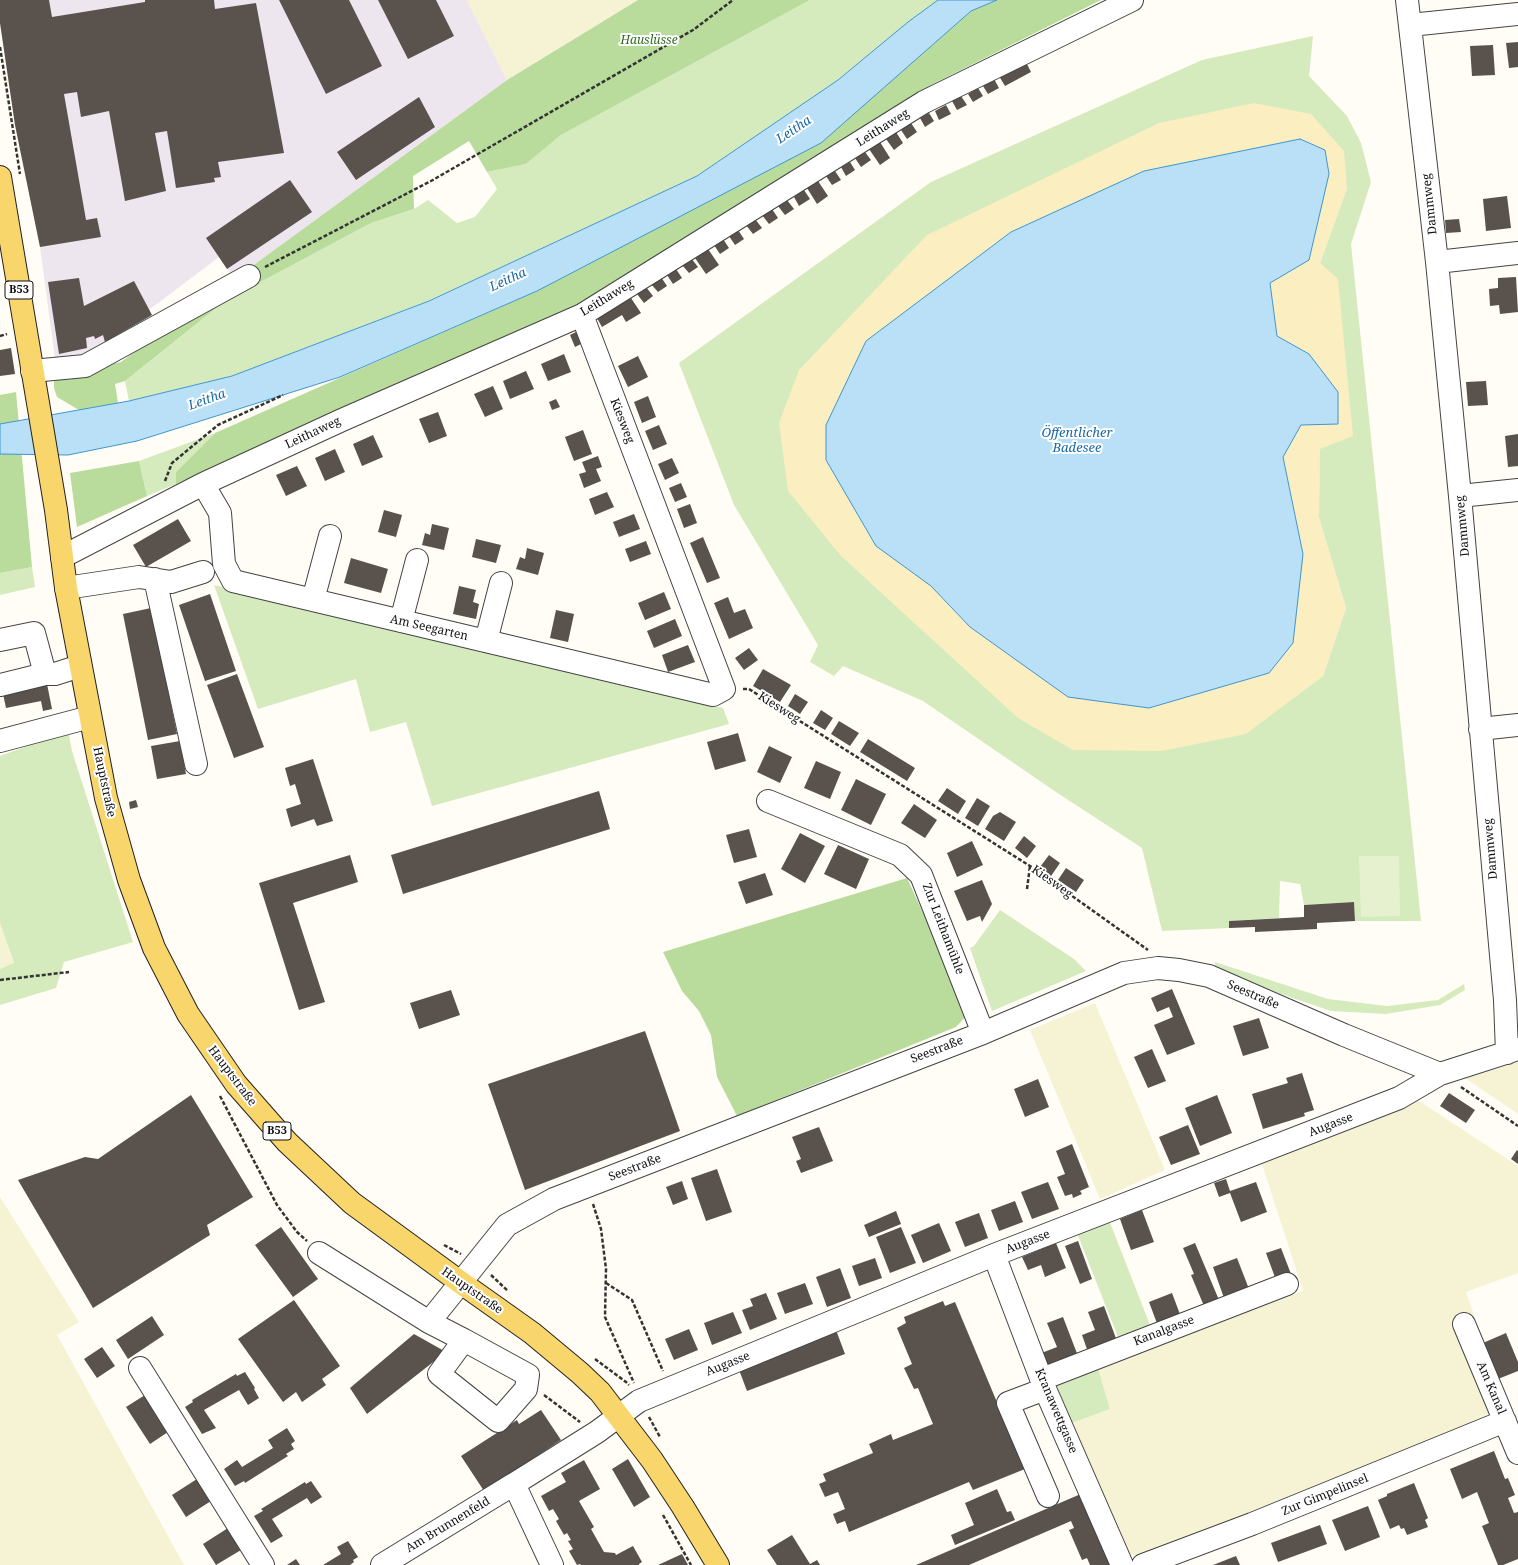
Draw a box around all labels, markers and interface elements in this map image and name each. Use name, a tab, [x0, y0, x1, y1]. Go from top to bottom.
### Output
park label: Hauslüsse	[620, 34, 678, 48]
street label: Leithaweg	[854, 106, 912, 150]
water label: Leitha	[774, 113, 814, 147]
street label: Dammweg	[1420, 173, 1440, 235]
water label: Leitha	[487, 265, 529, 295]
street label: Leithaweg	[578, 276, 636, 320]
road number: B53	[5, 281, 33, 299]
water label: Leitha	[186, 386, 228, 414]
street label: Kiesweg	[607, 396, 637, 446]
street label: Leithaweg	[283, 414, 343, 452]
water label: Öffentlicher Badesee	[1041, 425, 1113, 456]
street label: Dammweg	[1453, 495, 1473, 557]
street label: Am Seegarten	[389, 612, 469, 644]
street label: Kiesweg	[755, 689, 803, 727]
street label: Hauptstraße	[90, 746, 118, 818]
street label: Dammweg	[1481, 818, 1501, 880]
street label: Kiesweg	[1029, 863, 1075, 901]
street label: Zur Leithamühle	[919, 881, 967, 977]
street label: Seestraße	[1225, 978, 1281, 1012]
street label: Seestraße	[909, 1033, 965, 1067]
street label: Hauptstraße	[205, 1043, 259, 1109]
street label: Augasse	[1307, 1110, 1355, 1140]
road number: B53	[263, 1122, 291, 1140]
street label: Seestraße	[607, 1151, 663, 1185]
street label: Augasse	[1004, 1227, 1052, 1257]
street label: Hauptstraße	[439, 1265, 505, 1317]
street label: Kanalgasse	[1132, 1313, 1196, 1349]
street label: Augasse	[704, 1349, 752, 1379]
street label: Am Kanal	[1473, 1359, 1509, 1417]
street label: Kranawettgasse	[1032, 1366, 1080, 1456]
street label: Zur Gimpelinsel	[1280, 1471, 1370, 1519]
street label: Am Brunnenfeld	[403, 1494, 493, 1556]

